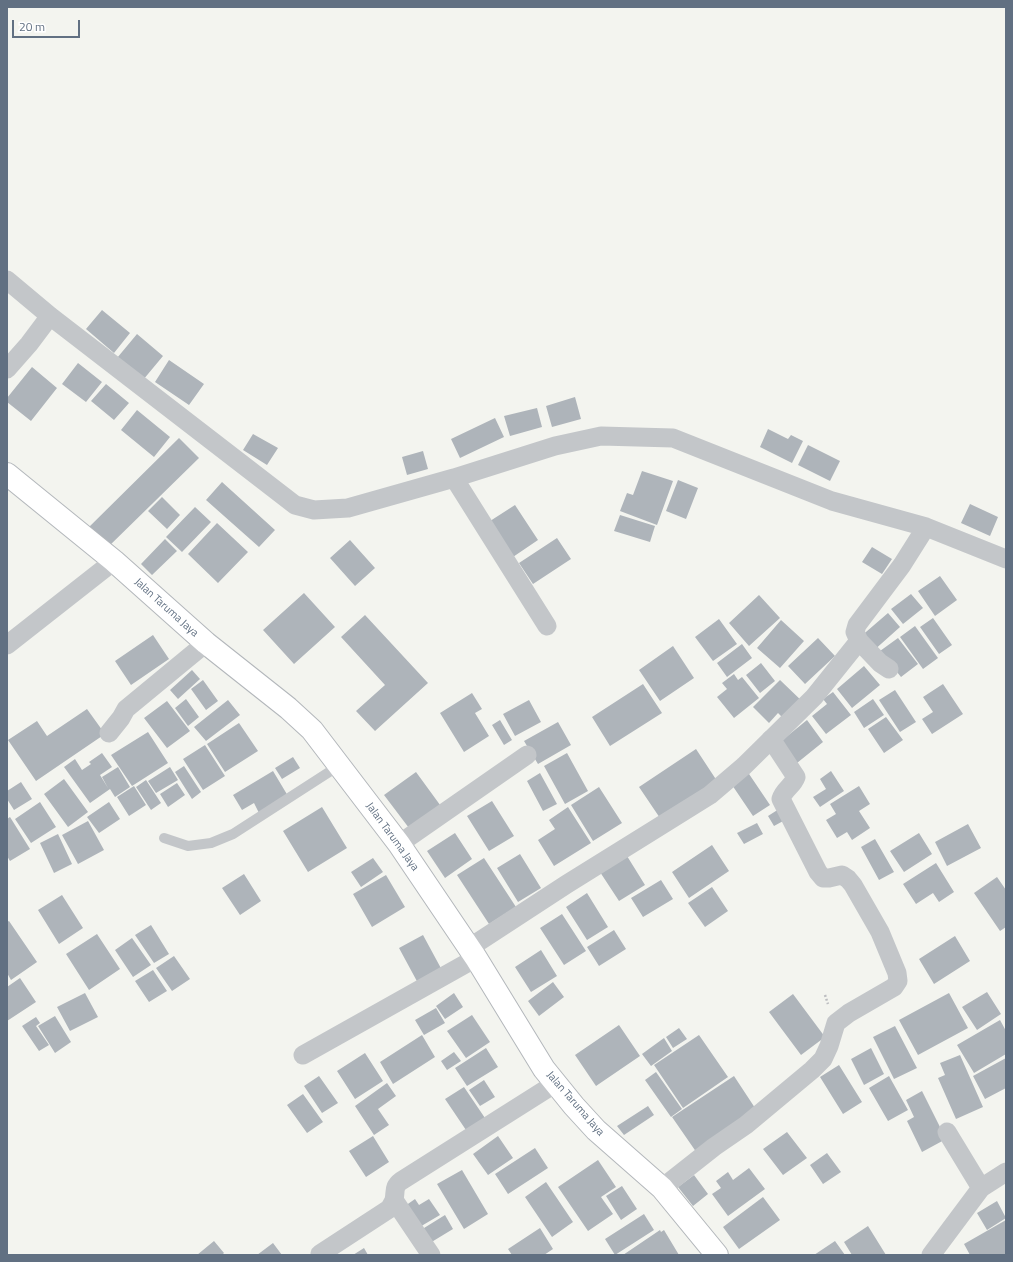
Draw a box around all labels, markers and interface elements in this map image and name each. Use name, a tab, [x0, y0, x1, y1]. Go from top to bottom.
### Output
scale bar	[14, 12, 82, 38]
text: 20 m	[19, 17, 45, 36]
street label: Jalan Taruma Jaya	[131, 576, 201, 640]
street label: Jalan Taruma Jaya	[363, 800, 421, 874]
street label: Jalan Taruma Jaya	[543, 1069, 607, 1139]

